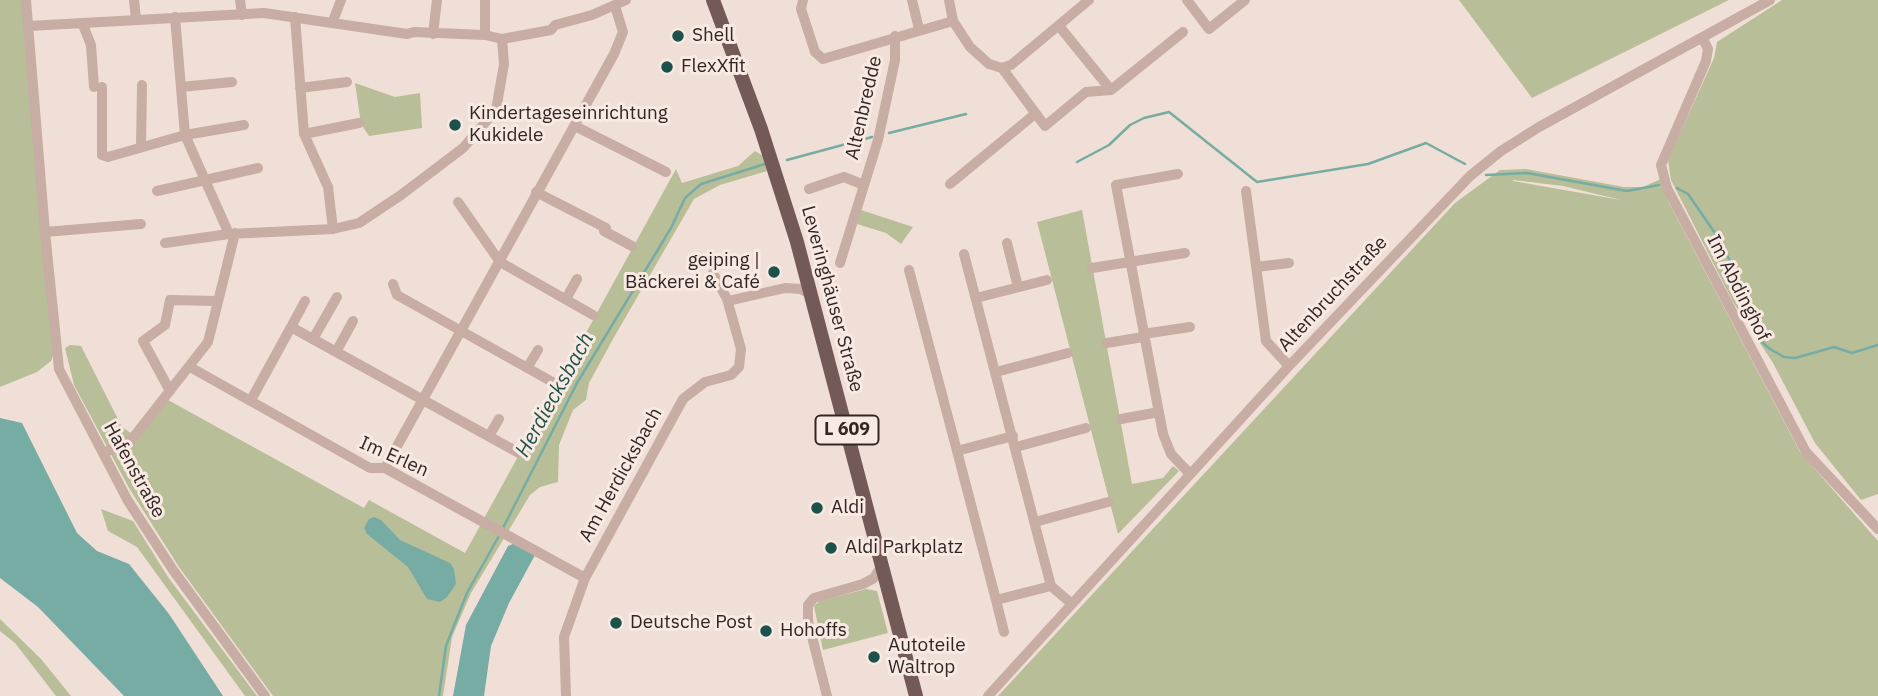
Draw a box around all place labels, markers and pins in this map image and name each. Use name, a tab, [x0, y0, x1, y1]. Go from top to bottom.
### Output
place label: Shell	[692, 25, 735, 47]
marker: Shell	[670, 28, 686, 44]
place label: FlexXfit	[681, 56, 746, 78]
marker: FlexXfit	[659, 59, 675, 75]
place label: Kindertageseinrichtung Kukidele	[469, 103, 668, 147]
marker: Kindertageseinrichtung Kukidele	[447, 117, 463, 133]
place label: geiping | Bäckerei & Café	[625, 250, 760, 294]
marker: geiping | Bäckerei & Café	[766, 264, 782, 280]
place label: Aldi	[831, 497, 864, 519]
marker: Aldi	[809, 500, 825, 516]
place label: Aldi Parkplatz	[845, 537, 963, 559]
marker: Aldi Parkplatz	[823, 540, 839, 556]
place label: Deutsche Post	[630, 612, 753, 634]
marker: Deutsche Post	[608, 615, 624, 631]
place label: Hohoffs	[780, 620, 847, 642]
marker: Hohoffs	[758, 623, 774, 639]
place label: Autoteile Waltrop	[888, 635, 966, 679]
marker: Autoteile Waltrop	[866, 649, 882, 665]

